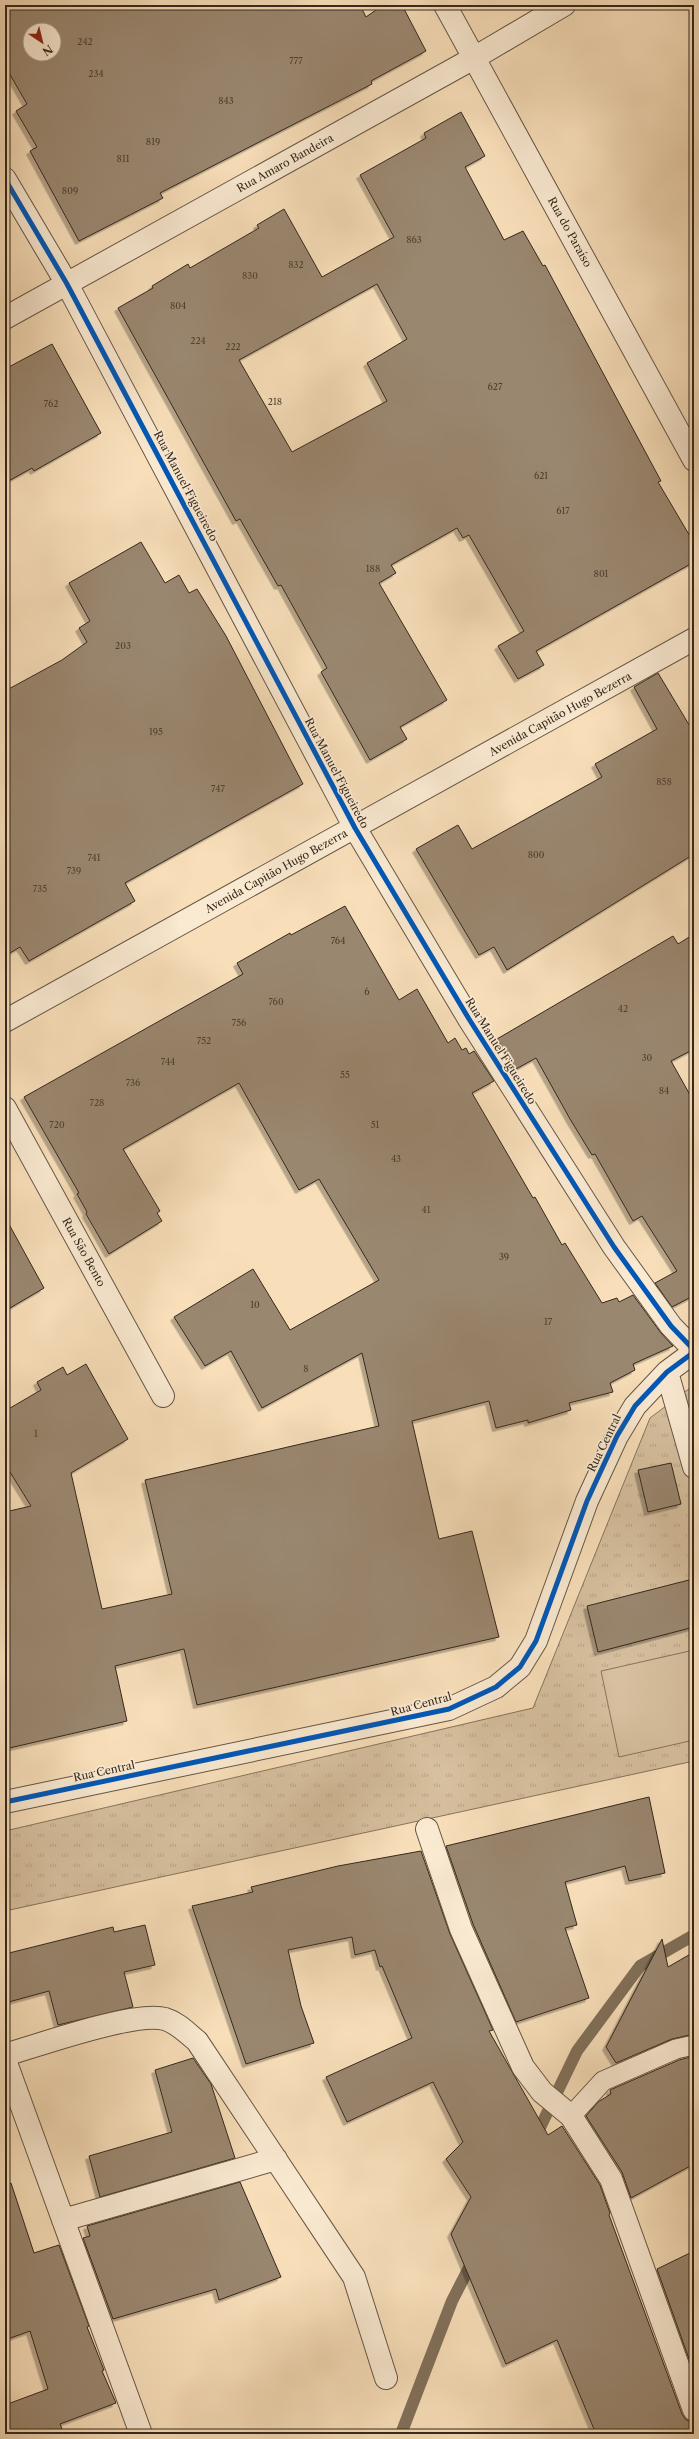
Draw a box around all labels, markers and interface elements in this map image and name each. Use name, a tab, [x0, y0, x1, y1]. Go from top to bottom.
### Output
north arrow	[22, 22, 62, 62]
house number: 242	[77, 36, 93, 47]
text: N	[39, 42, 56, 59]
house number: 777	[289, 55, 303, 66]
house number: 234	[88, 68, 104, 79]
house number: 843	[218, 95, 234, 106]
street label: Rua Amaro Bandeira	[234, 131, 336, 195]
house number: 819	[146, 136, 160, 147]
house number: 811	[117, 153, 130, 164]
house number: 809	[62, 185, 78, 196]
street label: Rua do Paraíso	[545, 195, 595, 270]
house number: 863	[406, 234, 422, 245]
house number: 832	[288, 259, 304, 270]
house number: 830	[242, 270, 258, 281]
house number: 804	[170, 300, 186, 311]
house number: 224	[190, 335, 206, 346]
house number: 222	[225, 341, 241, 352]
house number: 627	[488, 381, 503, 392]
house number: 218	[268, 396, 282, 407]
house number: 762	[44, 398, 58, 409]
street label: Rua Manuel Figueiredo	[151, 428, 221, 544]
house number: 621	[534, 470, 548, 481]
house number: 617	[556, 505, 570, 516]
house number: 188	[366, 563, 380, 574]
house number: 801	[594, 568, 609, 579]
house number: 203	[115, 640, 131, 651]
street label: Avenida Capitão Hugo Bezerra	[485, 669, 634, 760]
street label: Rua Manuel Figueiredo	[302, 715, 372, 831]
house number: 195	[149, 726, 163, 737]
house number: 858	[656, 776, 672, 787]
house number: 747	[211, 783, 225, 794]
street label: Avenida Capitão Hugo Bezerra	[201, 826, 350, 917]
house number: 800	[528, 849, 545, 860]
house number: 741	[87, 852, 101, 863]
house number: 739	[67, 865, 81, 876]
house number: 735	[33, 883, 47, 894]
house number: 764	[331, 935, 345, 946]
house number: 6	[364, 986, 370, 997]
street label: Rua Manuel Figueiredo	[462, 995, 540, 1107]
house number: 760	[268, 996, 284, 1007]
house number: 42	[618, 1003, 628, 1014]
house number: 756	[232, 1017, 246, 1028]
house number: 752	[197, 1035, 211, 1046]
house number: 30	[642, 1052, 653, 1063]
house number: 744	[161, 1056, 175, 1067]
house number: 55	[340, 1069, 350, 1080]
house number: 736	[126, 1077, 140, 1088]
house number: 84	[659, 1085, 669, 1096]
house number: 728	[90, 1097, 104, 1108]
house number: 720	[49, 1119, 65, 1130]
house number: 51	[371, 1119, 380, 1130]
house number: 43	[391, 1153, 401, 1164]
house number: 41	[422, 1204, 431, 1215]
street label: Rua São Bento	[59, 1215, 109, 1289]
house number: 39	[499, 1251, 509, 1262]
house number: 10	[250, 1299, 260, 1310]
house number: 17	[544, 1316, 553, 1327]
house number: 8	[303, 1363, 309, 1374]
street label: Rua Central	[584, 1411, 624, 1474]
house number: 1	[34, 1428, 38, 1439]
street label: Rua Central	[389, 1689, 454, 1719]
street label: Rua Central	[72, 1758, 137, 1784]

